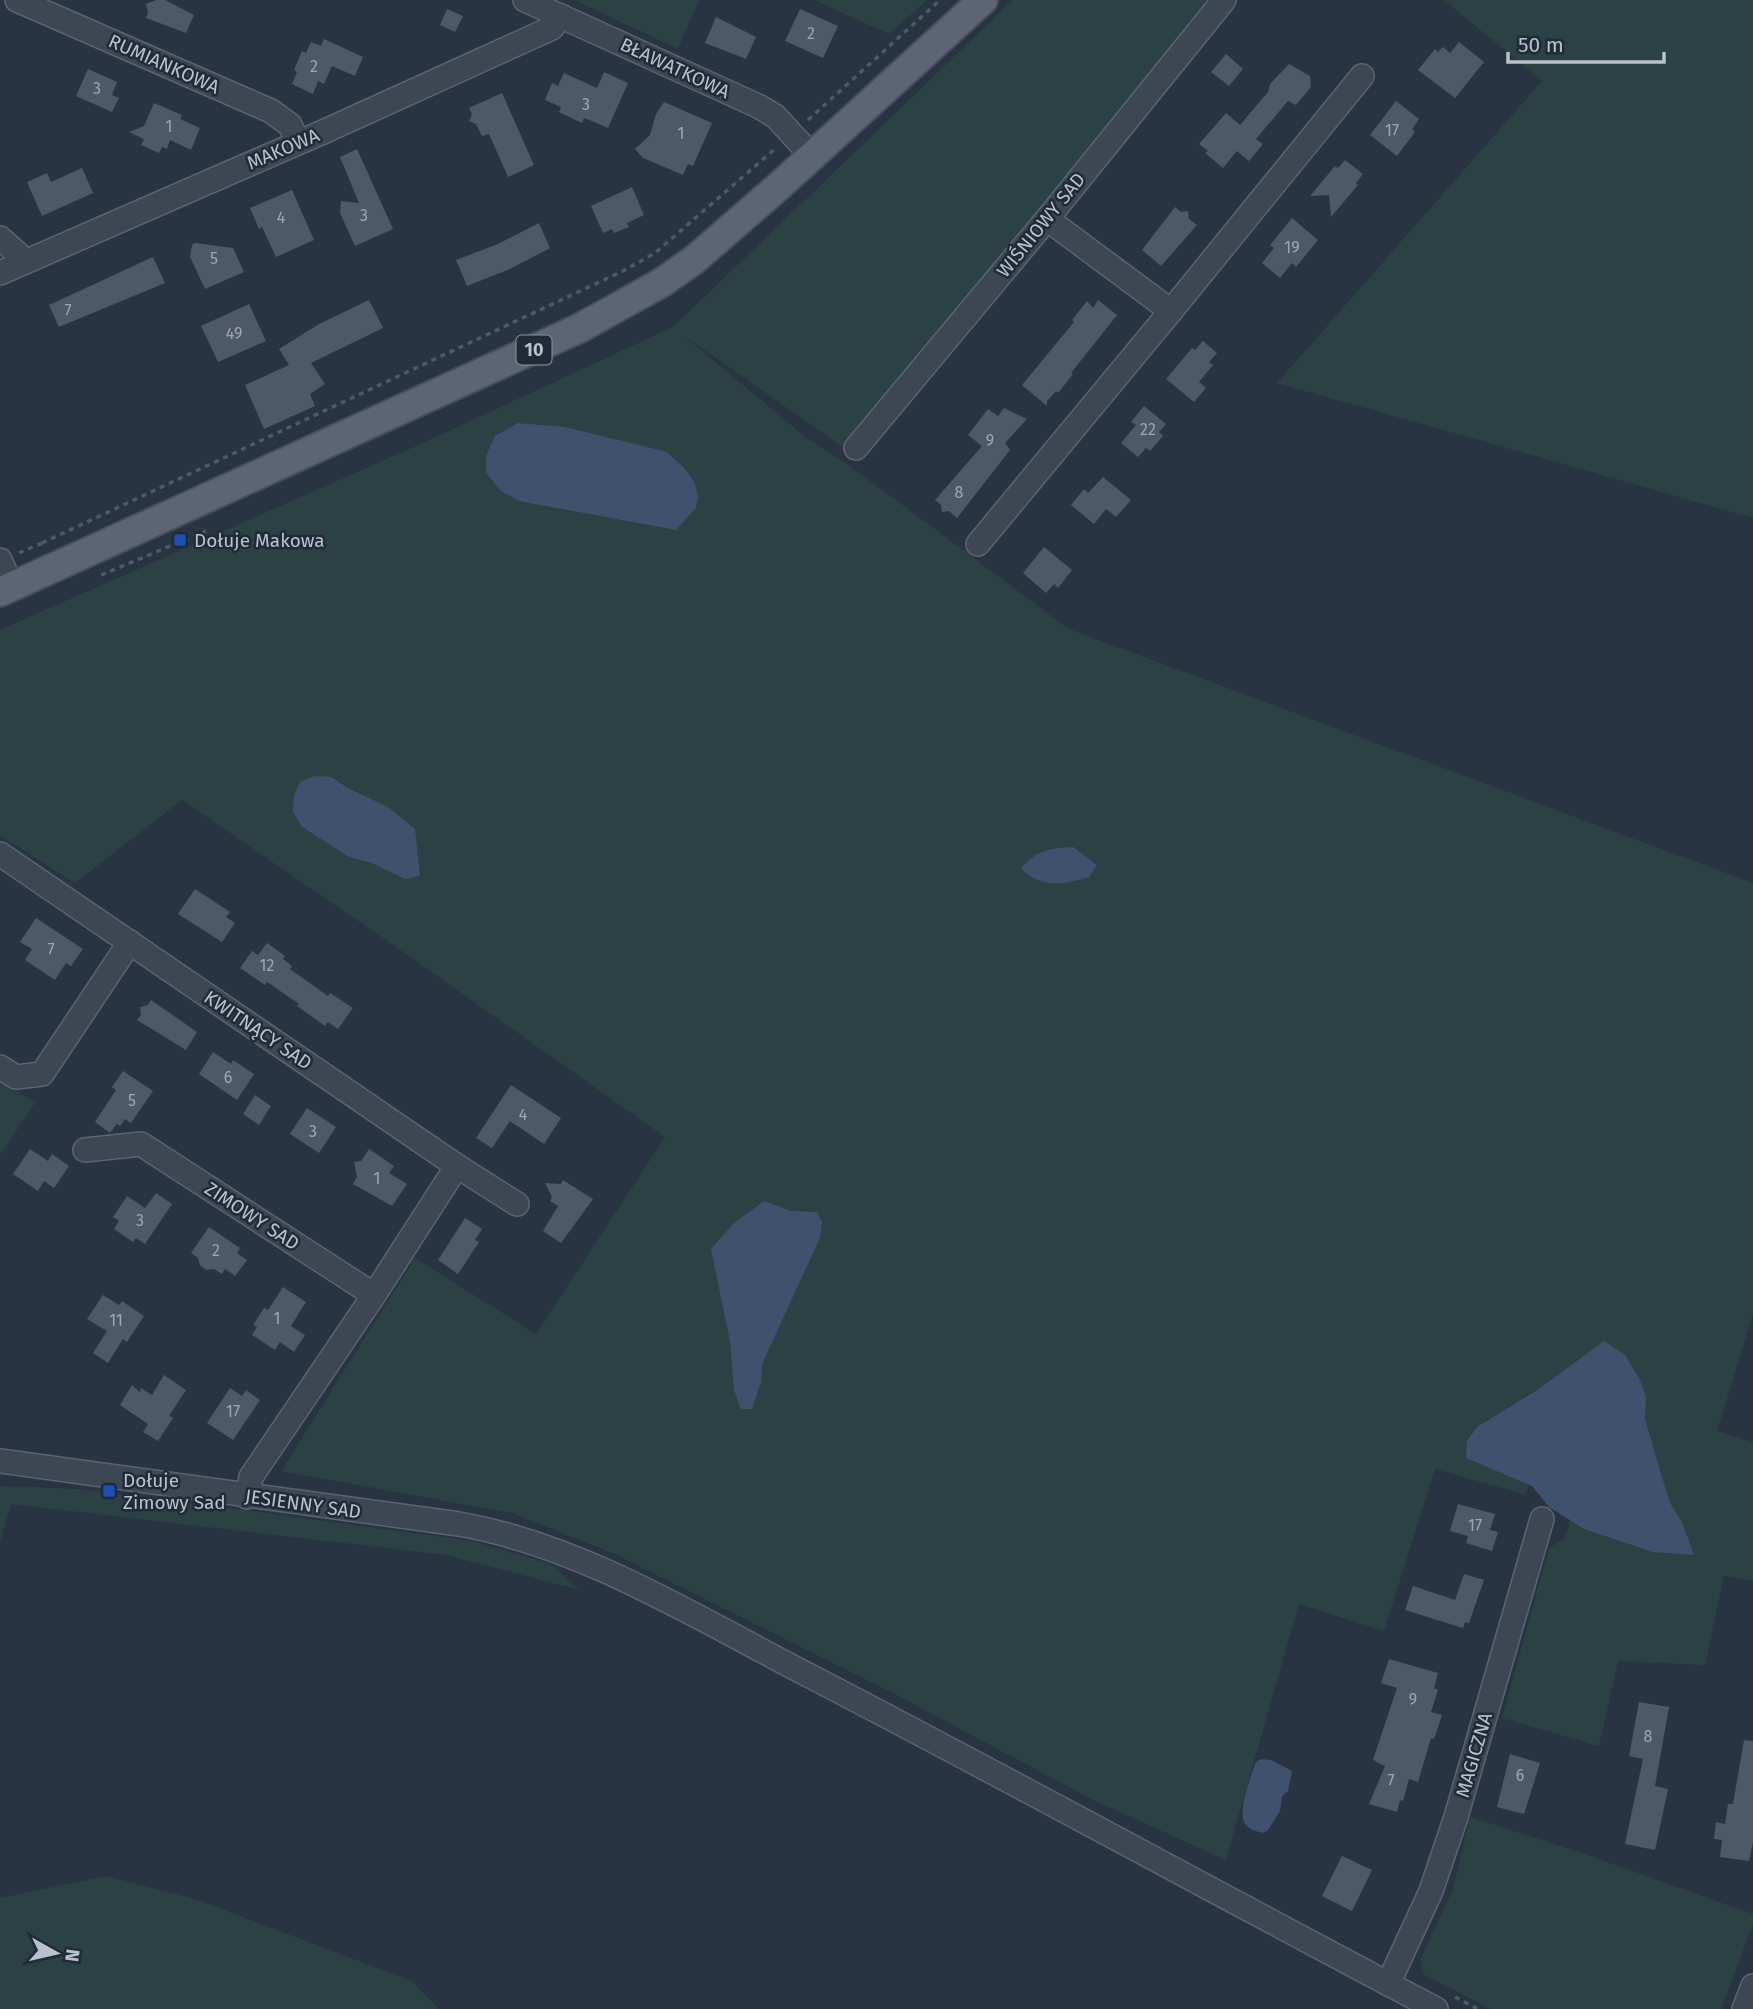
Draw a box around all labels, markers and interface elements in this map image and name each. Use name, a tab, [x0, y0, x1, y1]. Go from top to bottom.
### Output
scale bar	[1508, 21, 1664, 65]
house number: 2	[807, 24, 815, 43]
street label: RUMIANKOWA	[105, 29, 223, 99]
text: 50 m	[1518, 32, 1564, 58]
street label: BŁAWATKOWA	[617, 33, 734, 103]
house number: 2	[310, 57, 318, 76]
house number: 3	[93, 79, 101, 98]
house number: 3	[582, 95, 590, 114]
house number: 1	[166, 117, 172, 136]
house number: 17	[1385, 121, 1399, 140]
street label: MAKOWA	[243, 123, 323, 174]
house number: 1	[678, 124, 684, 143]
street label: WIŚNIOWY SAD	[992, 168, 1090, 282]
house number: 3	[360, 206, 368, 225]
house number: 4	[277, 208, 286, 227]
house number: 19	[1284, 238, 1300, 257]
house number: 5	[210, 249, 218, 268]
house number: 7	[64, 301, 72, 320]
house number: 49	[226, 324, 242, 343]
road number: 10	[516, 336, 552, 364]
house number: 22	[1140, 420, 1156, 439]
house number: 9	[986, 431, 994, 450]
house number: 8	[955, 483, 964, 502]
place label: Dołuje Makowa	[194, 529, 325, 552]
marker: Dołuje Makowa	[172, 532, 188, 548]
house number: 7	[47, 940, 55, 959]
house number: 12	[260, 956, 274, 975]
street label: KWITNĄCY SAD	[200, 985, 316, 1075]
house number: 6	[224, 1068, 232, 1087]
house number: 5	[128, 1091, 136, 1110]
house number: 4	[519, 1105, 528, 1124]
house number: 3	[309, 1122, 317, 1141]
house number: 1	[374, 1169, 380, 1188]
street label: ZIMOWY SAD	[201, 1177, 303, 1255]
house number: 3	[136, 1211, 144, 1230]
house number: 2	[212, 1241, 220, 1260]
house number: 1	[274, 1309, 280, 1328]
house number: 11	[109, 1311, 123, 1330]
house number: 17	[226, 1402, 240, 1421]
place label: Dołuje Zimowy Sad	[123, 1469, 226, 1514]
marker: Dołuje Zimowy Sad	[101, 1483, 117, 1499]
street label: JESIENNY SAD	[244, 1484, 362, 1524]
house number: 17	[1468, 1516, 1482, 1535]
house number: 9	[1409, 1690, 1417, 1709]
street label: MAGICZNA	[1451, 1710, 1497, 1800]
house number: 8	[1644, 1727, 1653, 1746]
house number: 6	[1516, 1766, 1524, 1785]
house number: 7	[1387, 1771, 1395, 1790]
north arrow	[21, 1918, 91, 1988]
text: N	[60, 1947, 85, 1963]

